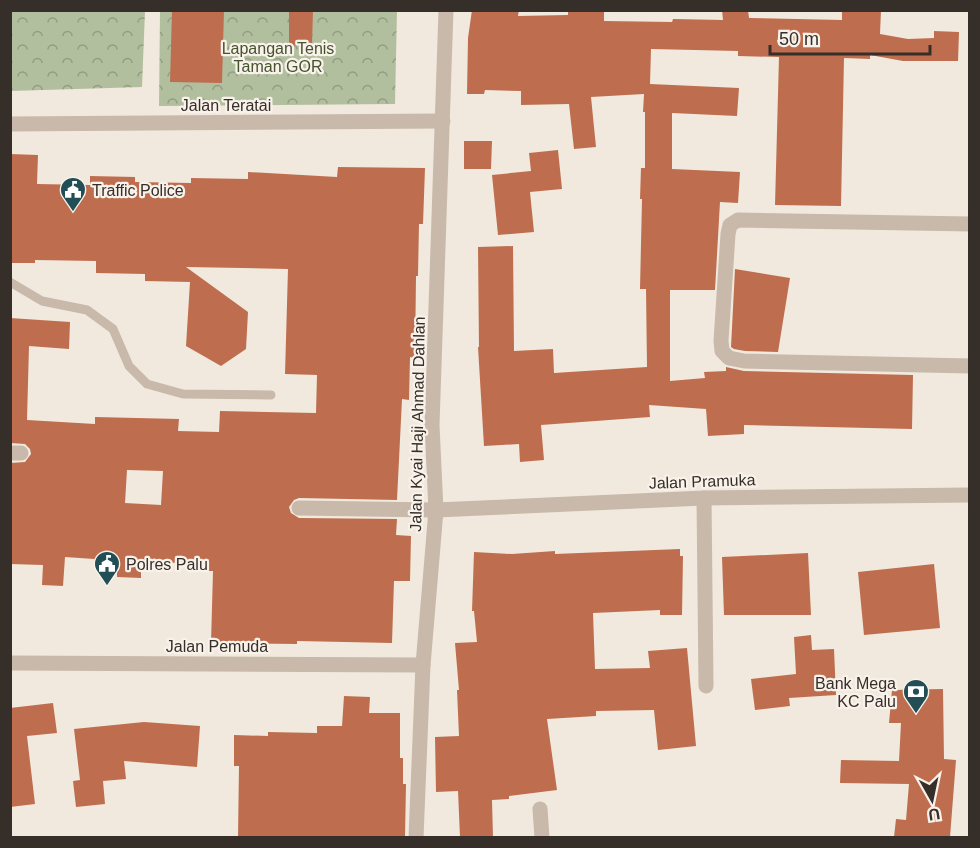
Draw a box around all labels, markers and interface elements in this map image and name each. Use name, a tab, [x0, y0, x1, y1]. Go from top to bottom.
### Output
scale bar	[770, 18, 930, 56]
text: 50 m	[779, 29, 819, 49]
park label: Lapangan Tenis Taman GOR	[222, 40, 334, 75]
street label: Jalan Teratai	[181, 97, 271, 114]
public building icon: Traffic Police	[58, 175, 88, 213]
place label: Traffic Police	[92, 182, 184, 199]
street label: Jalan Kyai Haji Ahmad Dahlan	[407, 316, 428, 532]
street label: Jalan Pramuka	[648, 471, 756, 492]
public building icon: Polres Palu	[92, 549, 122, 587]
place label: Polres Palu	[126, 556, 208, 573]
street label: Jalan Pemuda	[166, 638, 268, 655]
place label: Bank Mega KC Palu	[815, 675, 896, 710]
bank icon: Bank Mega KC Palu	[901, 677, 931, 715]
north arrow	[902, 770, 962, 830]
text: U	[927, 805, 941, 824]

